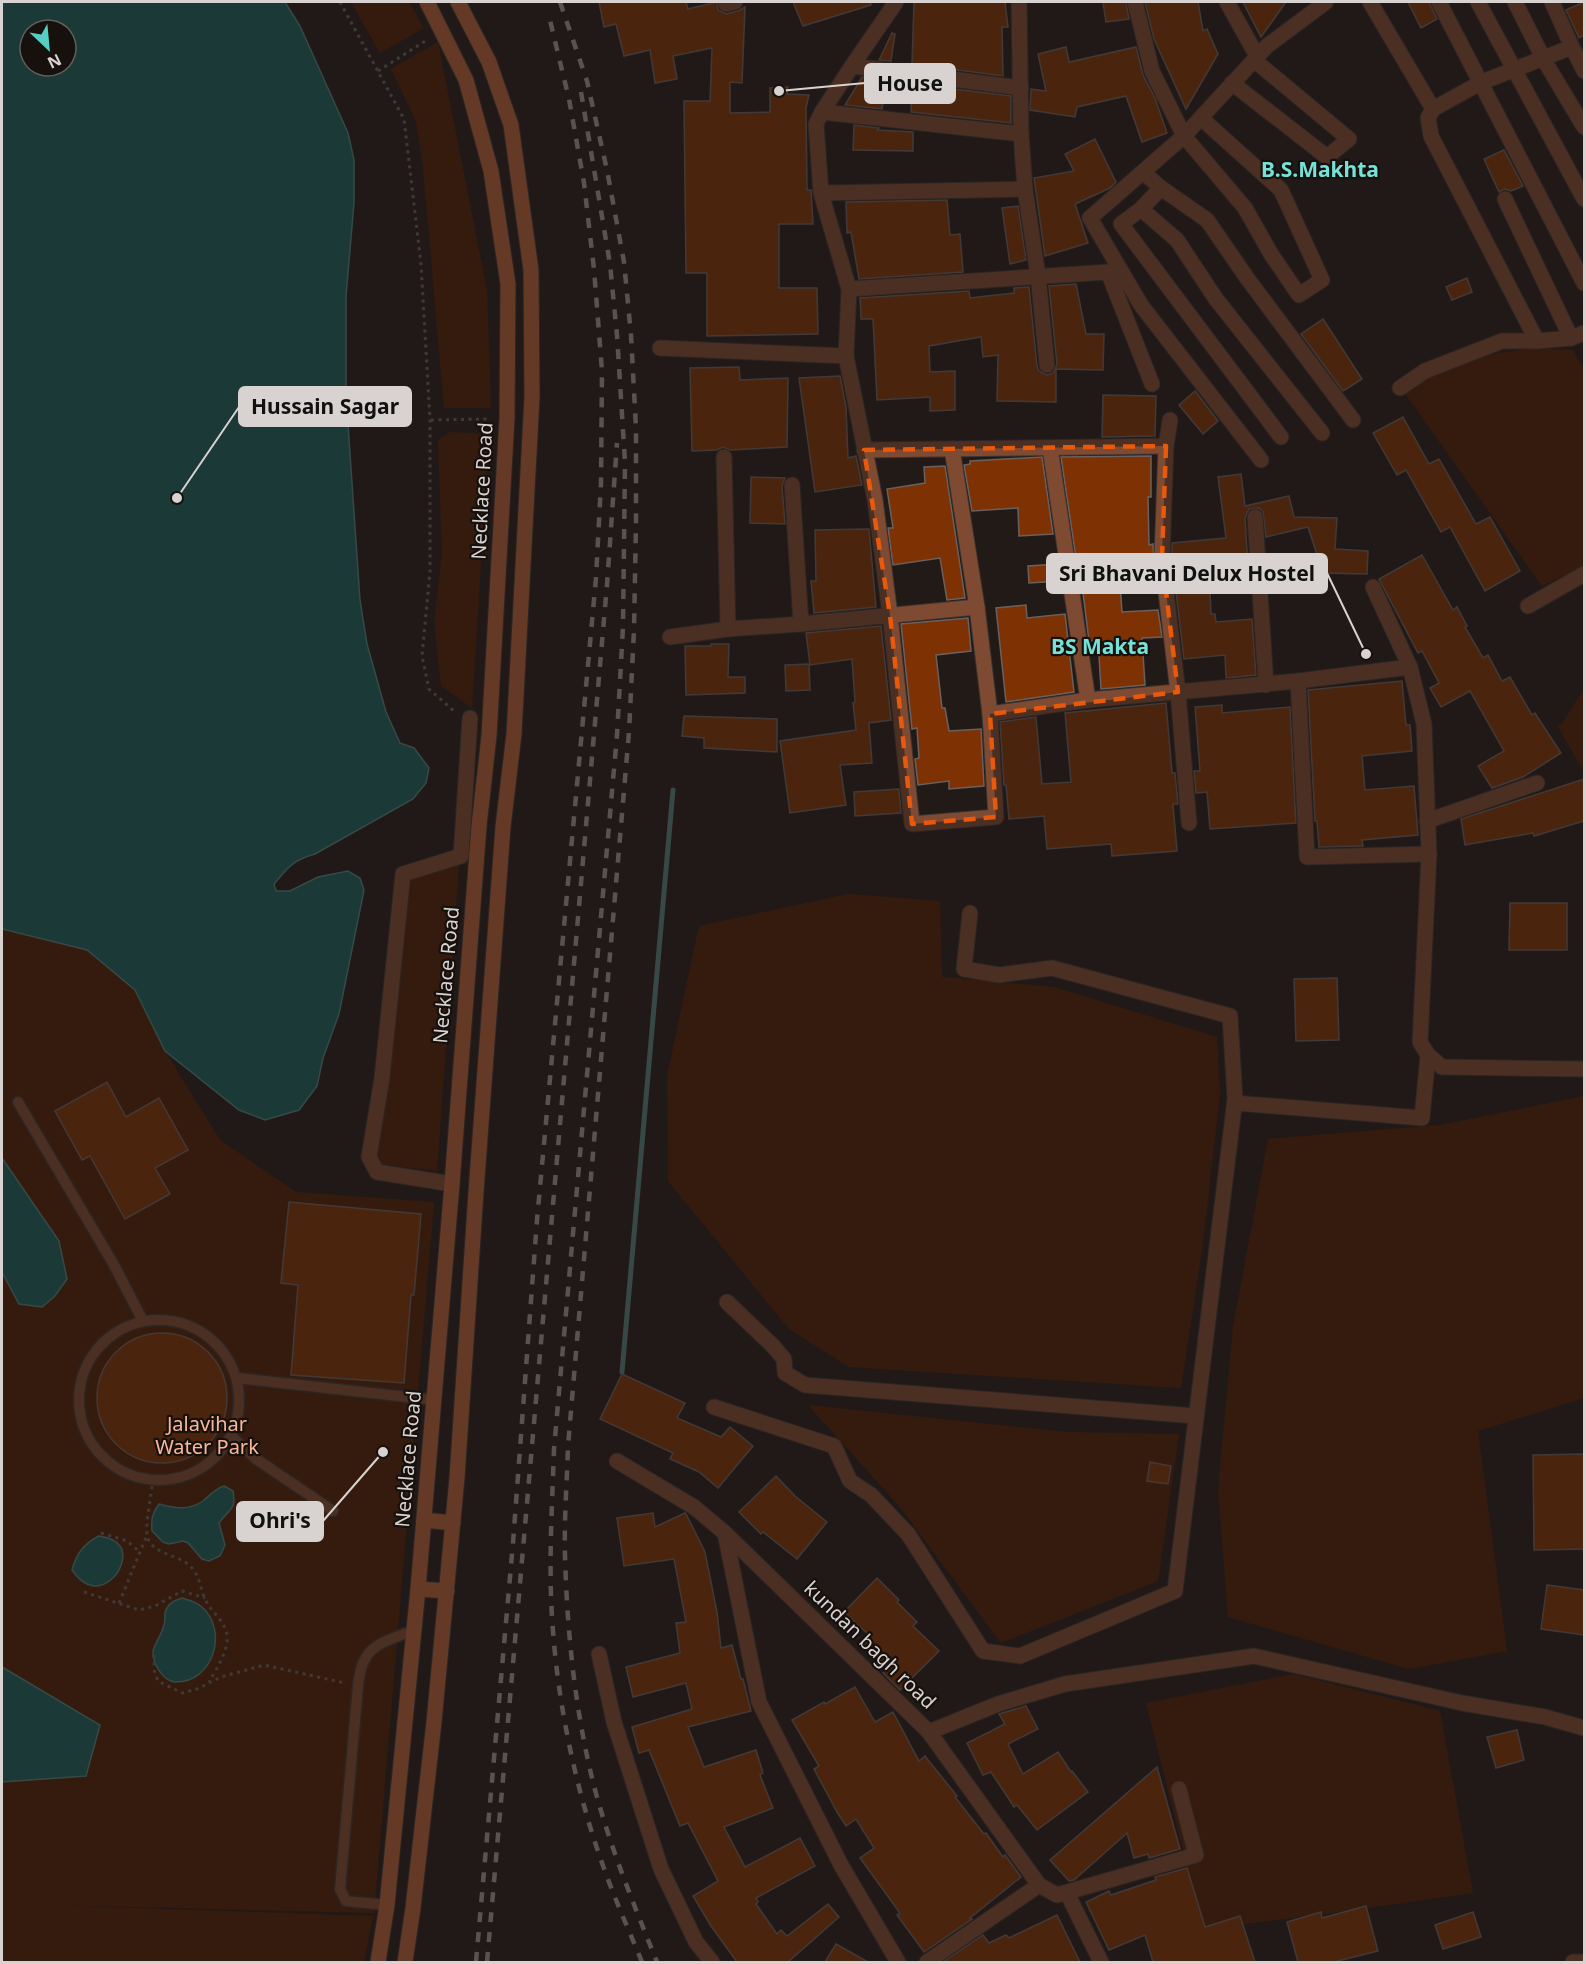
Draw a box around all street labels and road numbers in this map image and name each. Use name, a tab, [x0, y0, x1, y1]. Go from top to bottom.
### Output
street label: Necklace Road	[464, 422, 499, 560]
street label: Necklace Road	[426, 905, 465, 1045]
street label: Necklace Road	[388, 1389, 427, 1529]
street label: kundan bagh road	[799, 1575, 942, 1715]

